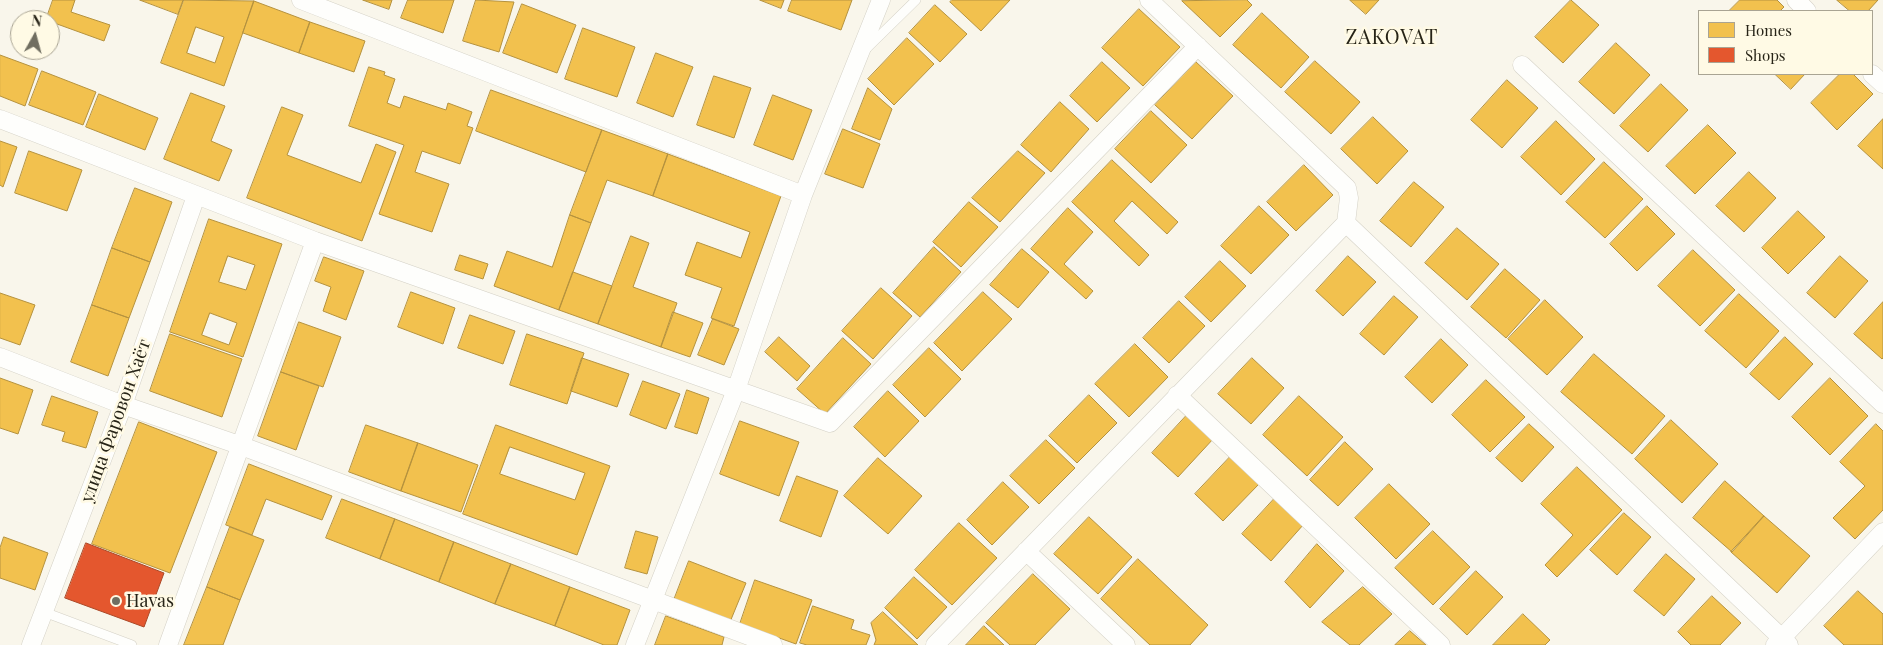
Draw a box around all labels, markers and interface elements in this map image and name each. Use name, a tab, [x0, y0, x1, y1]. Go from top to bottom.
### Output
north arrow	[10, 10, 60, 60]
legend	[1698, 10, 1873, 75]
text: N	[31, 11, 43, 31]
text: Homes	[1745, 20, 1792, 40]
district label: ZAKOVAT	[1345, 26, 1439, 50]
text: Shops	[1745, 45, 1786, 65]
street label: улица Фаровон Хаёт	[76, 336, 156, 506]
place label: Havas	[126, 590, 174, 612]
marker: Havas	[110, 595, 122, 607]

